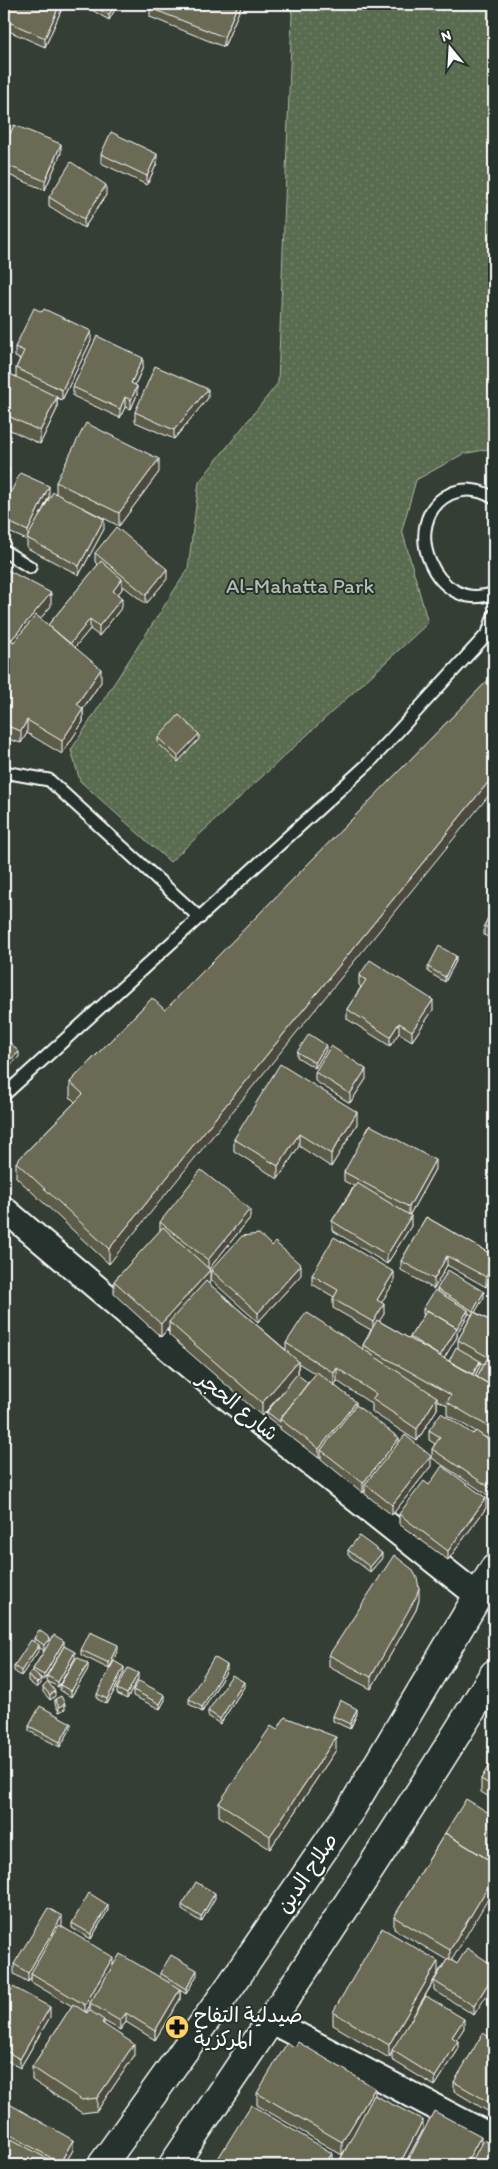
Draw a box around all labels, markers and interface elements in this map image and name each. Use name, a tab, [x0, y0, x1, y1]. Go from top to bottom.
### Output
north arrow	[426, 22, 476, 72]
text: N	[439, 27, 453, 46]
park label: Al-Mahatta Park	[226, 573, 374, 598]
street label: شارع الحجر	[189, 1364, 284, 1448]
street label: صلاح الدين	[271, 1828, 344, 1919]
place label: صيدلية التفاح المركزية	[194, 2002, 303, 2051]
pharmacy icon: صيدلية التفاح المركزية	[164, 2014, 190, 2040]

